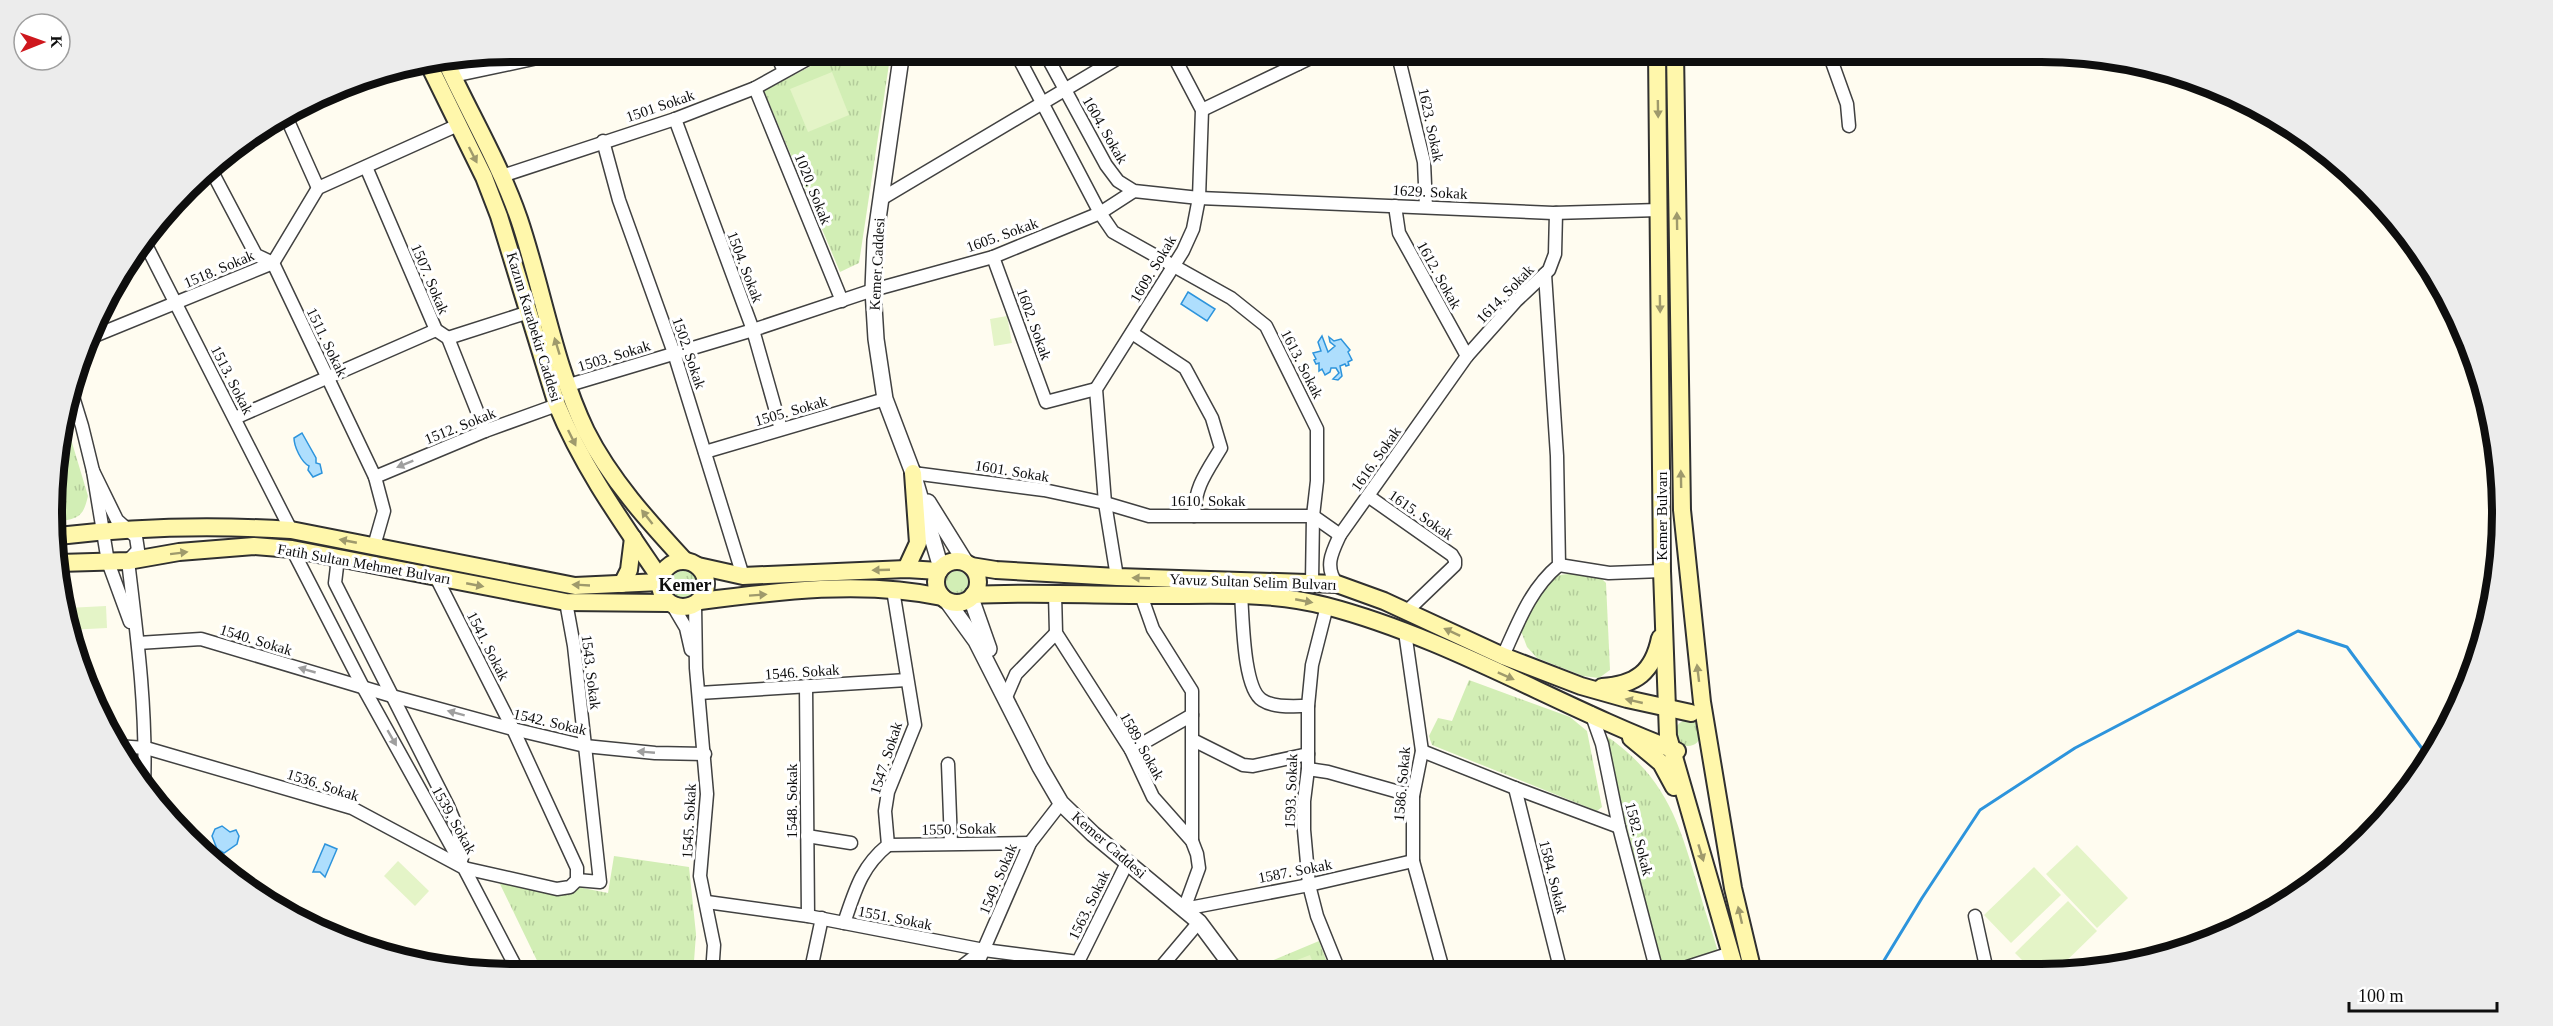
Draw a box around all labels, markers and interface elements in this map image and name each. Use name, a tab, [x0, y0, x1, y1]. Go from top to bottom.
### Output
north arrow	[12, 12, 72, 72]
text: K	[48, 35, 65, 49]
street label: 1501 Sokak	[624, 87, 697, 125]
street label: 1623. Sokak	[1415, 87, 1447, 164]
street label: 1604. Sokak	[1079, 94, 1131, 167]
one-way arrow	[1653, 100, 1663, 119]
one-way arrow	[468, 147, 477, 164]
street label: 1020. Sokak	[792, 151, 835, 227]
street label: 1629. Sokak	[1392, 182, 1468, 202]
one-way arrow	[1672, 211, 1681, 230]
street label: 1605. Sokak	[964, 214, 1040, 255]
street label: Kemer Caddesi	[867, 217, 887, 311]
street label: 1504. Sokak	[724, 229, 766, 305]
street label: 1609. Sokak	[1127, 232, 1179, 305]
street label: 1612. Sokak	[1414, 238, 1464, 312]
street label: 1507. Sokak	[408, 241, 452, 317]
street label: 1518. Sokak	[181, 247, 257, 291]
street label: Kazım Karabekir Caddesi	[504, 250, 564, 404]
street label: 1614. Sokak	[1473, 261, 1537, 327]
street label: 1602. Sokak	[1014, 286, 1055, 362]
one-way arrow	[1655, 295, 1665, 314]
street label: 1511. Sokak	[303, 305, 351, 379]
street label: 1502. Sokak	[669, 315, 709, 392]
street label: 1613. Sokak	[1278, 327, 1326, 401]
one-way arrow	[552, 337, 561, 355]
street label: 1503. Sokak	[576, 337, 653, 375]
street label: 1513. Sokak	[208, 343, 256, 417]
street label: 1505. Sokak	[753, 393, 830, 429]
street label: 1512. Sokak	[422, 404, 498, 447]
street label: 1616. Sokak	[1348, 423, 1404, 494]
one-way arrow	[567, 430, 576, 447]
street label: 1601. Sokak	[974, 457, 1051, 485]
one-way arrow	[396, 460, 414, 469]
one-way arrow	[1676, 469, 1686, 488]
street label: Kemer Bulvarı	[1654, 471, 1670, 561]
street label: 1615. Sokak	[1386, 487, 1457, 543]
street label: 1610. Sokak	[1171, 493, 1246, 509]
one-way arrow	[640, 509, 653, 525]
one-way arrow	[338, 536, 357, 545]
street label: Fatih Sultan Mehmet Bulvarı	[276, 541, 452, 587]
one-way arrow	[170, 548, 189, 557]
one-way arrow	[871, 565, 890, 575]
street label: Yavuz Sultan Selim Bulvarı	[1169, 571, 1337, 593]
one-way arrow	[1131, 573, 1150, 583]
district label: Kemer	[659, 575, 711, 595]
one-way arrow	[466, 581, 485, 590]
one-way arrow	[571, 581, 590, 590]
one-way arrow	[749, 590, 768, 599]
one-way arrow	[1295, 597, 1314, 606]
street label: 1541. Sokak	[464, 609, 512, 683]
street label: 1540. Sokak	[218, 621, 295, 659]
one-way arrow	[1443, 628, 1460, 637]
street label: 1543. Sokak	[578, 634, 604, 711]
street label: 1546. Sokak	[764, 661, 840, 683]
one-way arrow	[1694, 663, 1703, 682]
one-way arrow	[298, 665, 316, 674]
one-way arrow	[1498, 671, 1516, 681]
one-way arrow	[1625, 695, 1643, 705]
street label: 1542. Sokak	[512, 706, 589, 738]
one-way arrow	[446, 708, 465, 718]
street label: 1589. Sokak	[1117, 709, 1167, 783]
street label: 1547. Sokak	[867, 719, 905, 796]
one-way arrow	[387, 730, 397, 747]
street label: 1586. Sokak	[1391, 745, 1413, 822]
one-way arrow	[637, 747, 656, 757]
street label: 1593. Sokak	[1282, 753, 1300, 829]
street label: 1548. Sokak	[784, 763, 800, 839]
street label: 1536. Sokak	[285, 766, 362, 804]
street label: 1539. Sokak	[429, 783, 479, 857]
street label: 1545. Sokak	[679, 783, 699, 859]
street label: 1582. Sokak	[1622, 801, 1656, 878]
street label: Kemer Caddesi	[1069, 808, 1149, 882]
street label: 1550. Sokak	[921, 820, 997, 838]
street label: 1584. Sokak	[1536, 839, 1570, 916]
street label: 1549. Sokak	[976, 841, 1020, 917]
one-way arrow	[1697, 844, 1706, 862]
street label: 1587. Sokak	[1257, 856, 1334, 886]
street label: 1563. Sokak	[1065, 867, 1113, 942]
street label: 1551. Sokak	[857, 903, 934, 933]
one-way arrow	[1735, 905, 1744, 924]
scale bar	[2349, 975, 2498, 1013]
text: 100 m	[2358, 986, 2404, 1006]

